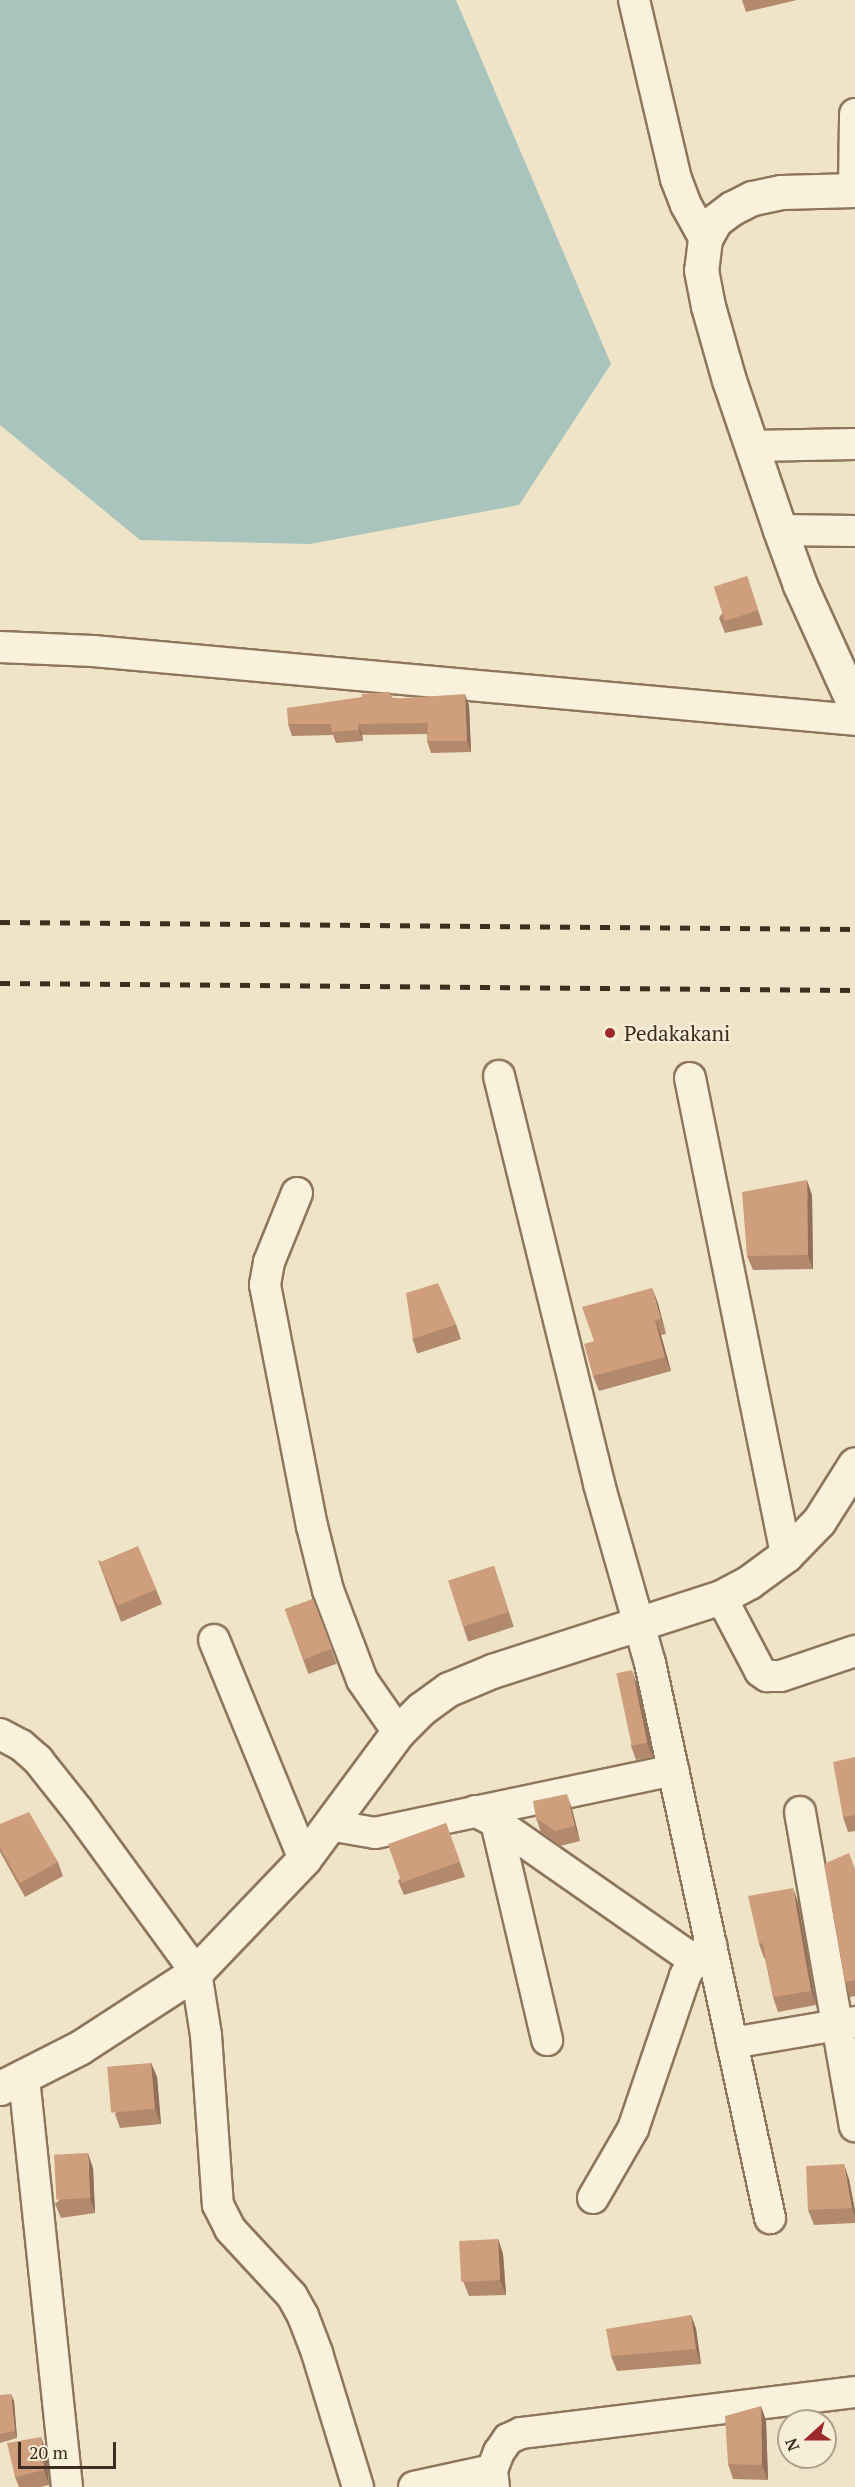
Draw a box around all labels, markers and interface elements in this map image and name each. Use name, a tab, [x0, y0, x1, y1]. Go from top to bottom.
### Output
place label: Pedakakani	[624, 1020, 730, 1046]
marker: Pedakakani	[601, 1024, 619, 1042]
north arrow	[777, 2409, 837, 2469]
scale bar	[21, 2430, 118, 2468]
text: N	[780, 2435, 805, 2454]
text: 20 m	[29, 2440, 68, 2464]

